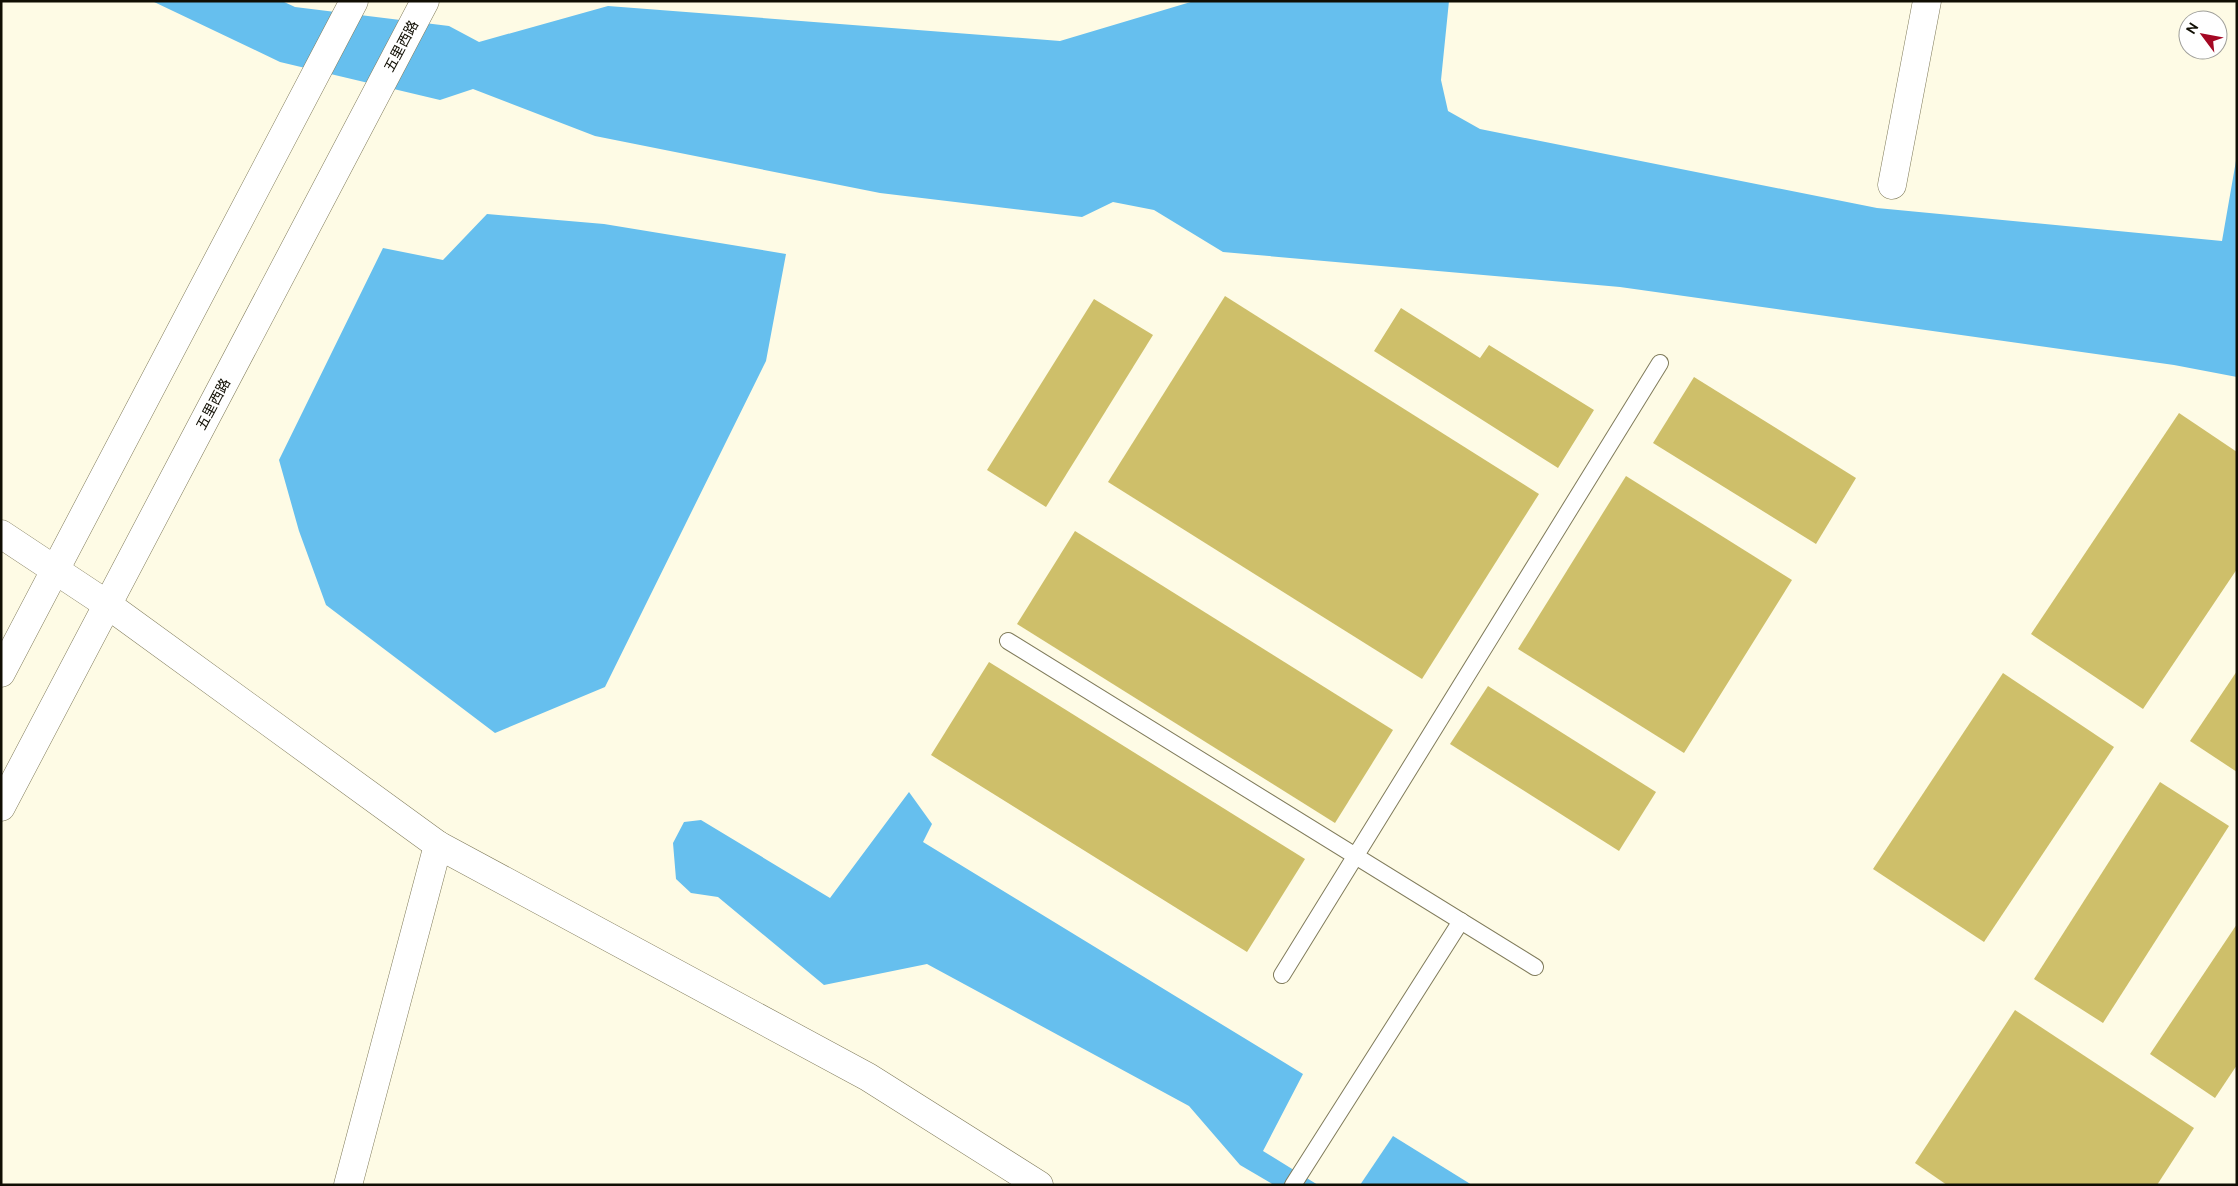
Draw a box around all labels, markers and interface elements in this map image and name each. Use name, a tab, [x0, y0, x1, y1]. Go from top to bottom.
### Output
north arrow	[2178, 10, 2228, 60]
street label: 五里西路	[381, 18, 421, 74]
text: N	[2182, 19, 2202, 37]
street label: 五里西路	[193, 376, 233, 432]

